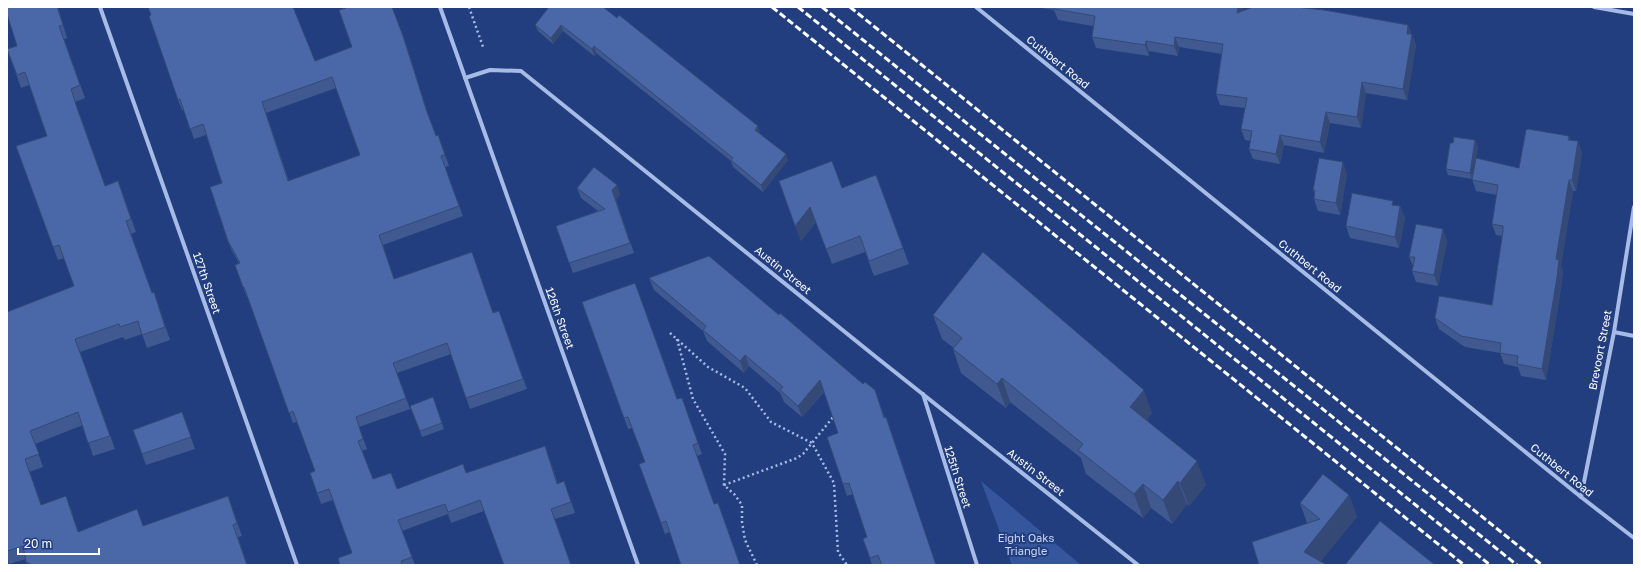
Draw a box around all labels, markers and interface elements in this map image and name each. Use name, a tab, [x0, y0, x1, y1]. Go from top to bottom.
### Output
street label: Cuthbert Road	[1024, 32, 1092, 91]
street label: Cuthbert Road	[1276, 236, 1344, 295]
street label: Austin Street	[752, 243, 814, 296]
street label: 127th Street	[191, 250, 224, 315]
street label: 126th Street	[543, 285, 578, 351]
street label: Brevoort Street	[1585, 309, 1614, 391]
street label: Cuthbert Road	[1528, 440, 1596, 499]
street label: 125th Street	[942, 444, 975, 510]
street label: Austin Street	[1005, 445, 1068, 498]
scale bar	[18, 530, 99, 556]
park label: Eight Oaks Triangle	[998, 531, 1054, 557]
text: 20 m	[24, 536, 52, 551]

